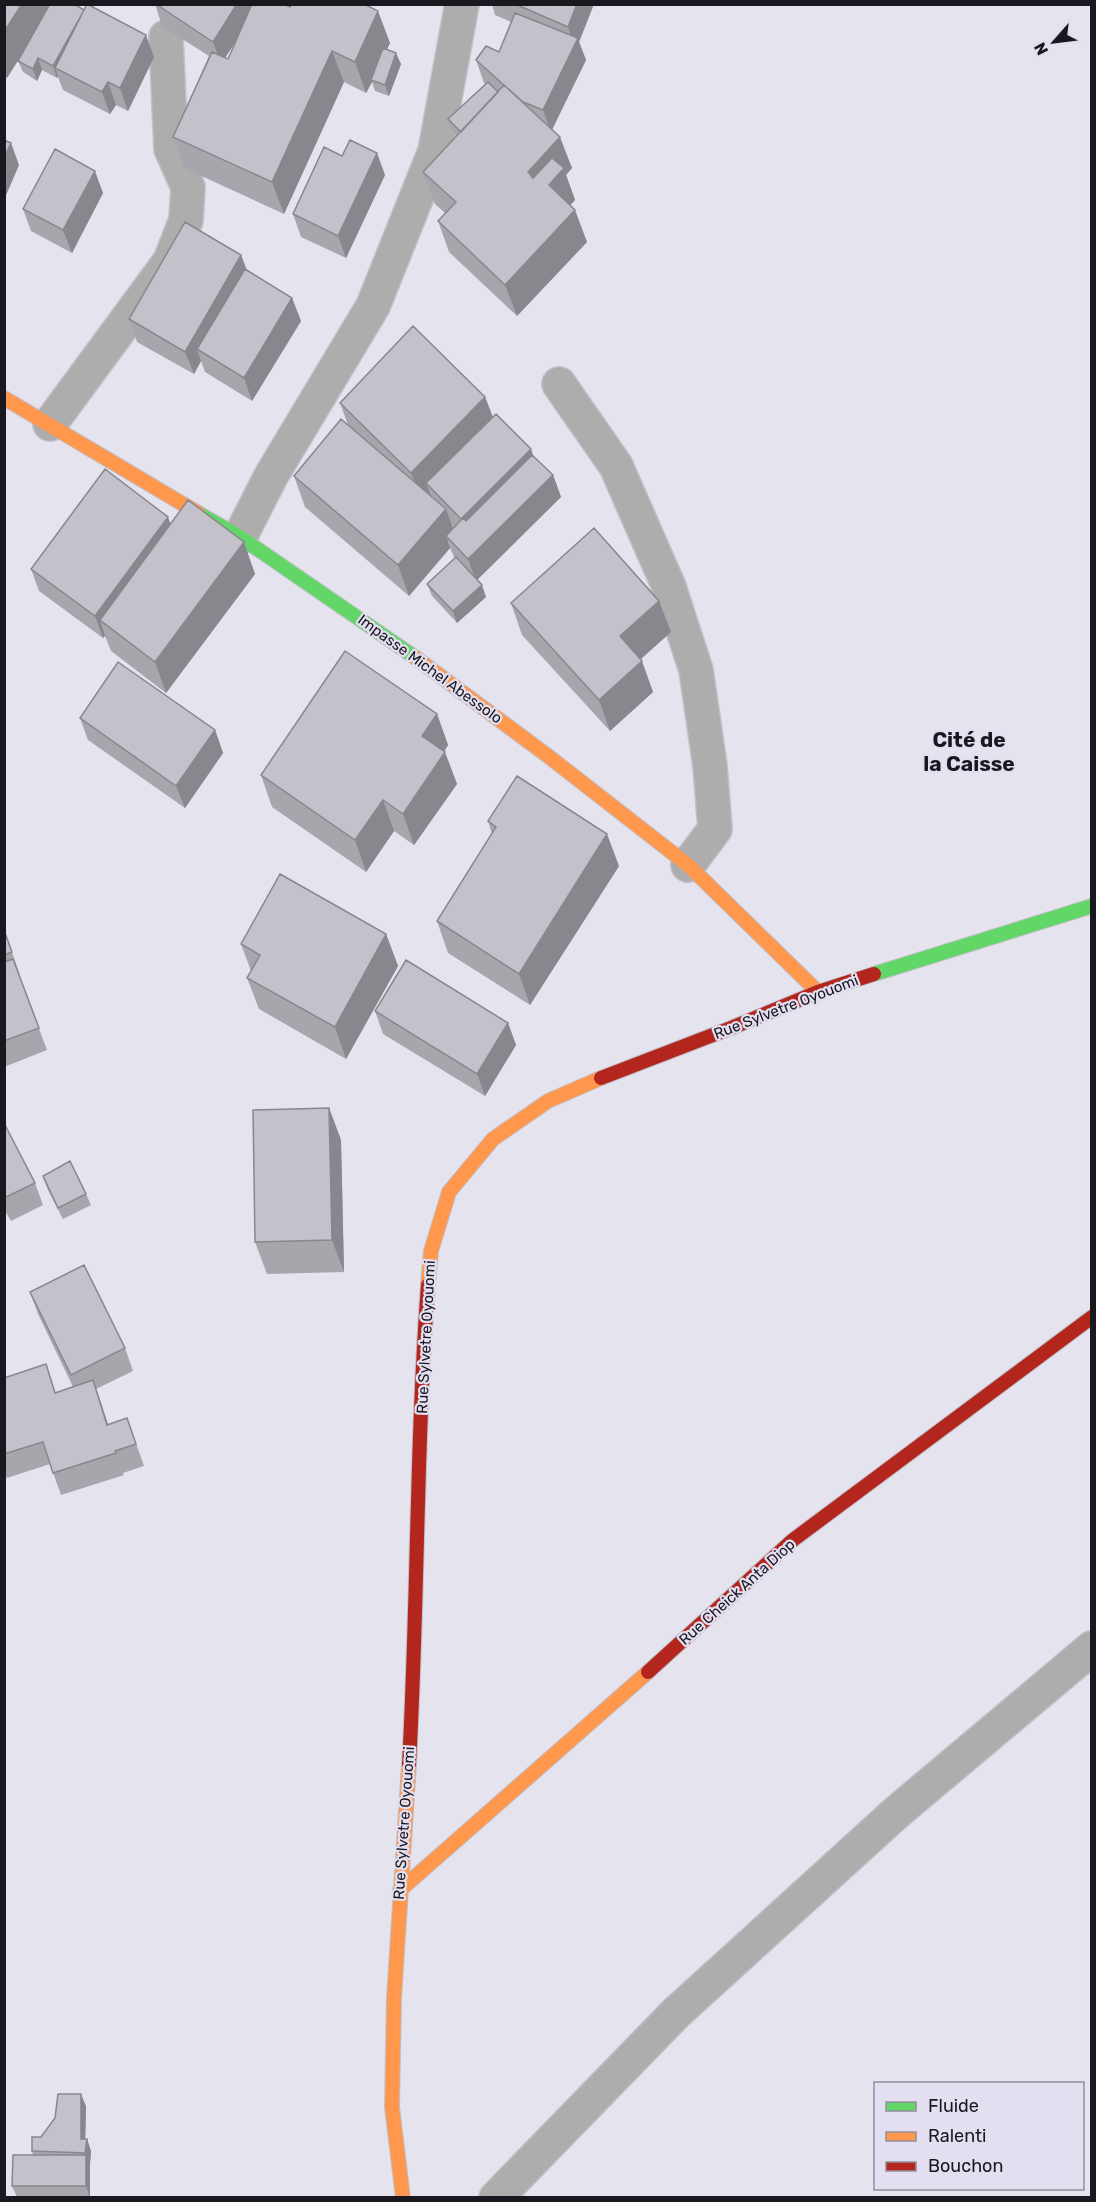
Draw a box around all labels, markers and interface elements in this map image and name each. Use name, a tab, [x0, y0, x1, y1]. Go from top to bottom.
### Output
north arrow	[1024, 12, 1084, 72]
text: N	[1030, 39, 1052, 58]
street label: Impasse Michel Abessolo	[354, 611, 506, 727]
district label: Cité de la Caisse	[923, 727, 1015, 776]
street label: Rue Sylvetre Oyouomi	[711, 971, 861, 1043]
street label: Rue Sylvetre Oyouomi	[413, 1260, 439, 1414]
street label: Rue Cheick Anta Diop	[675, 1535, 799, 1649]
street label: Rue Sylvetre Oyouomi	[390, 1746, 418, 1900]
legend	[874, 2082, 1084, 2190]
text: Fluide	[928, 2095, 979, 2117]
text: Ralenti	[928, 2125, 986, 2147]
text: Bouchon	[928, 2155, 1003, 2177]

